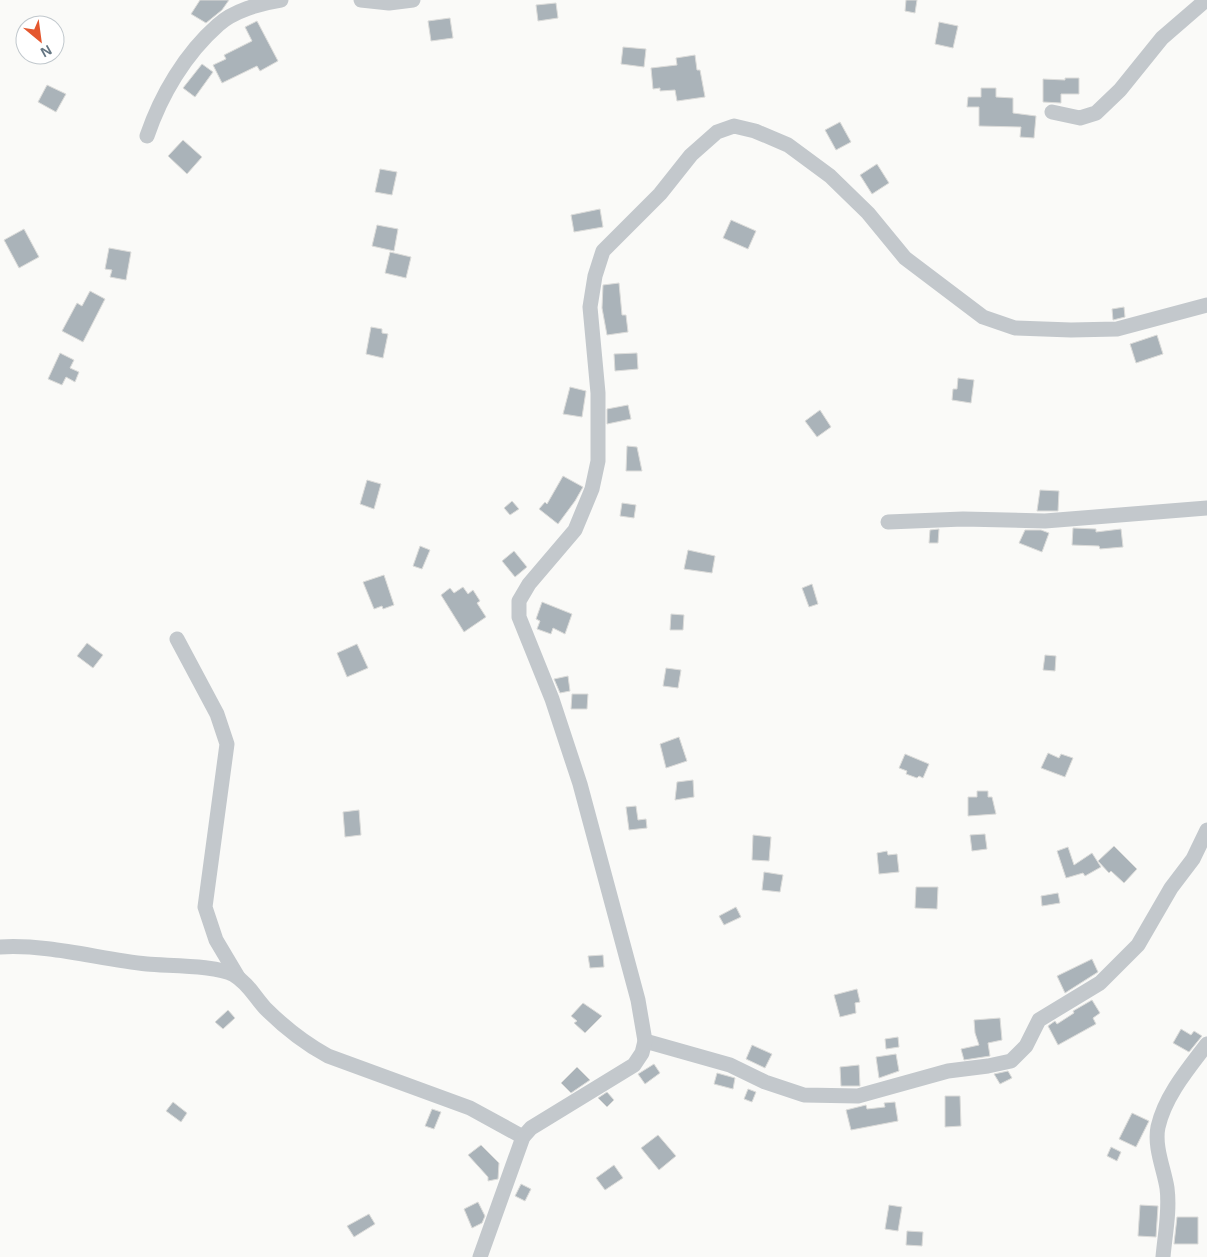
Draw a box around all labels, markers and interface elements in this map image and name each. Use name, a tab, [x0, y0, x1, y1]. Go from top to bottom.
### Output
north arrow	[15, 15, 65, 65]
text: N	[38, 42, 55, 61]

